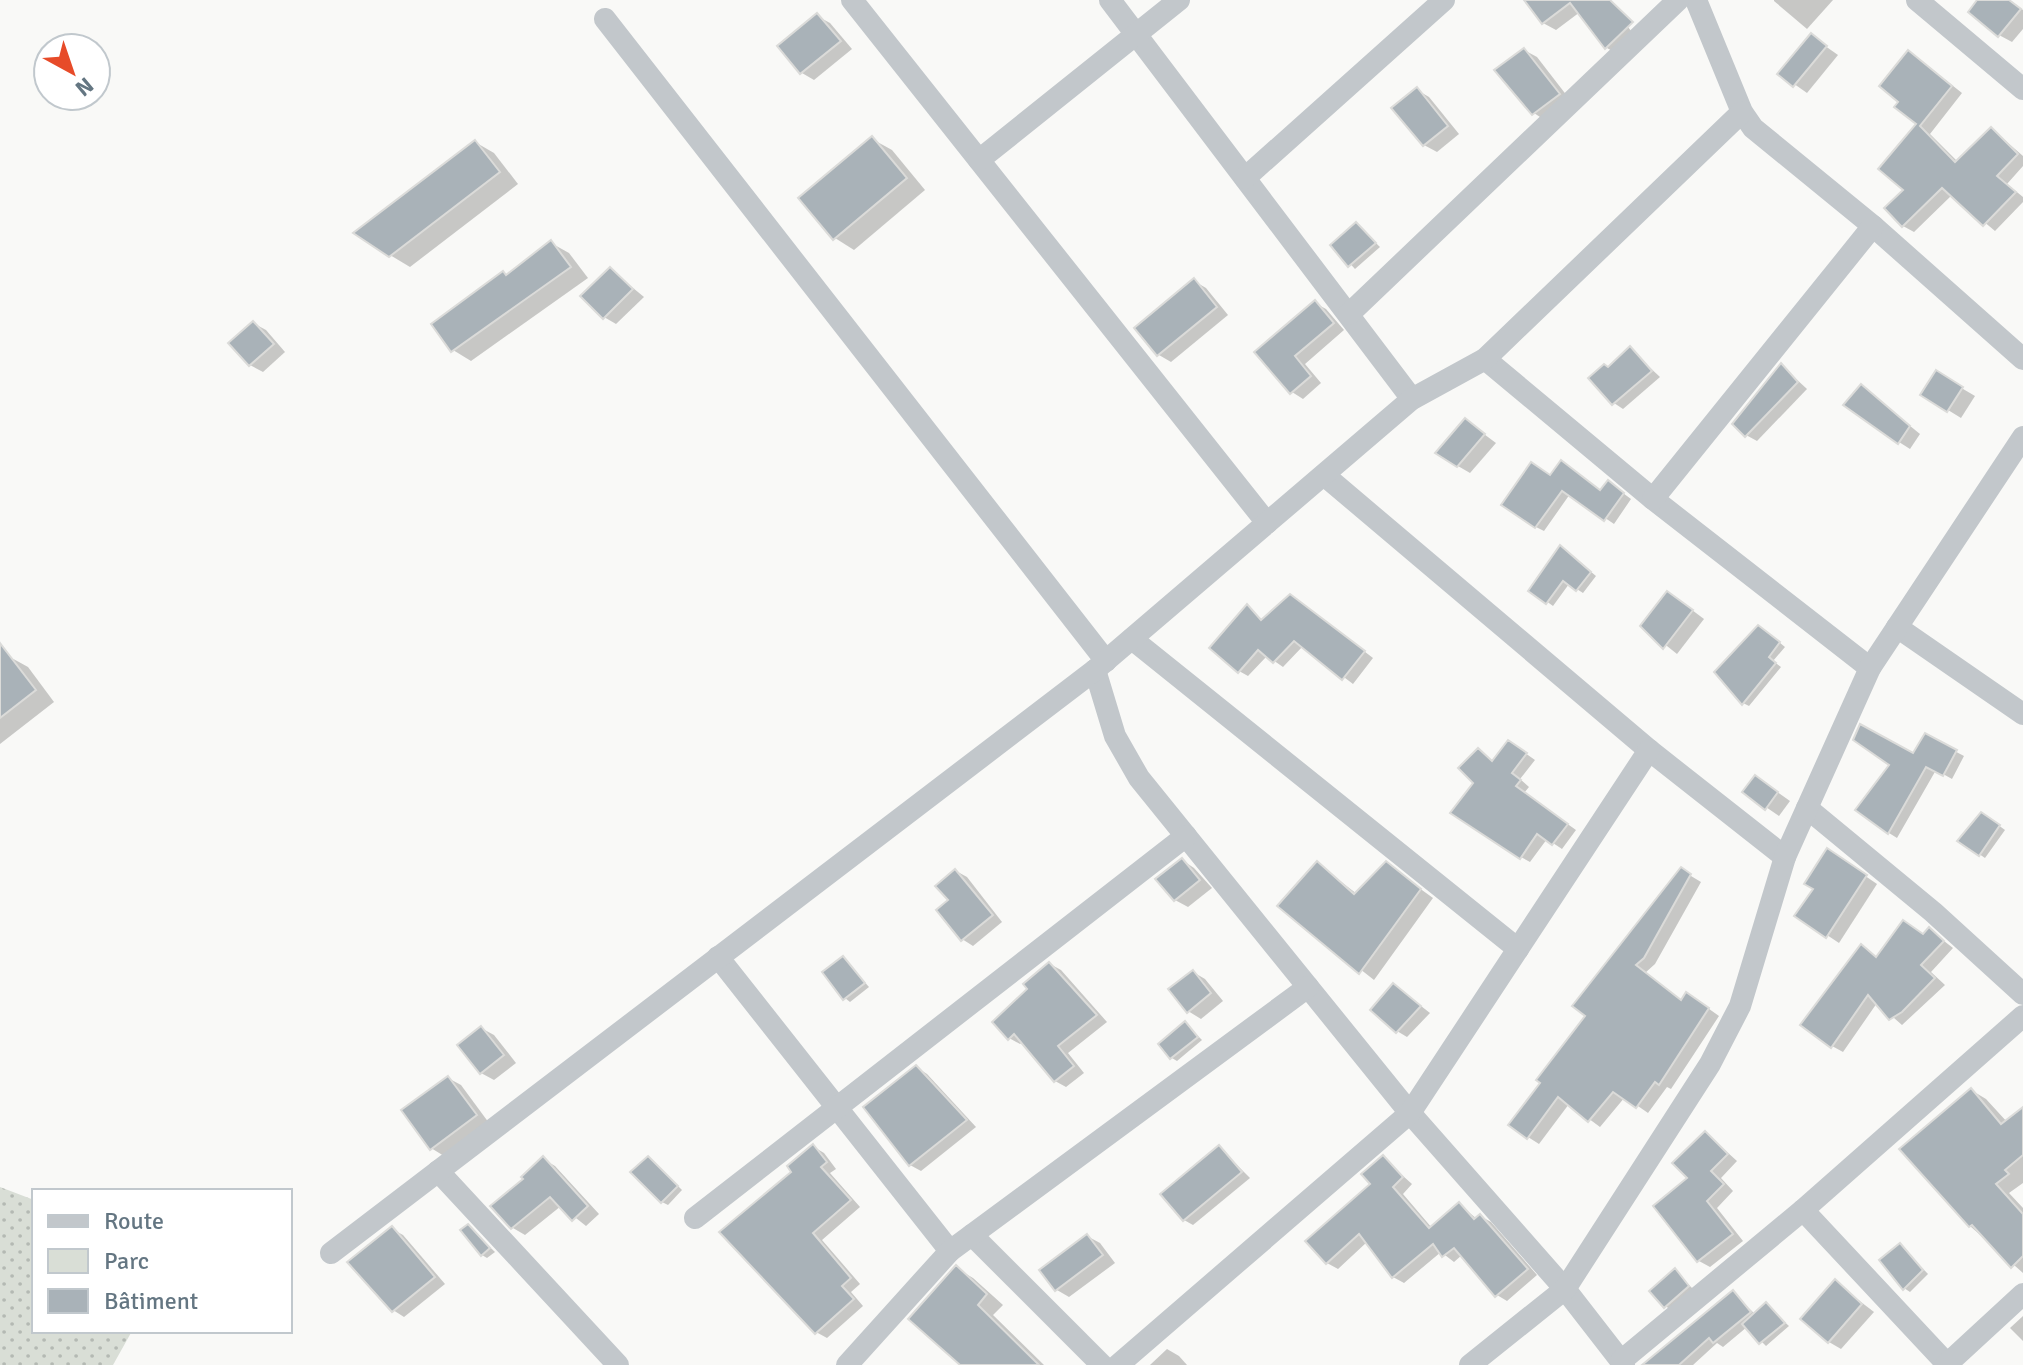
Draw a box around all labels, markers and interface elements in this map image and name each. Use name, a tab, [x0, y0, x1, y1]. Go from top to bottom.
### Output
north arrow	[32, 32, 112, 112]
text: N	[70, 72, 99, 102]
legend	[32, 1189, 292, 1333]
text: Route	[104, 1206, 164, 1236]
text: Parc	[104, 1246, 149, 1276]
text: Bâtiment	[104, 1286, 198, 1316]

